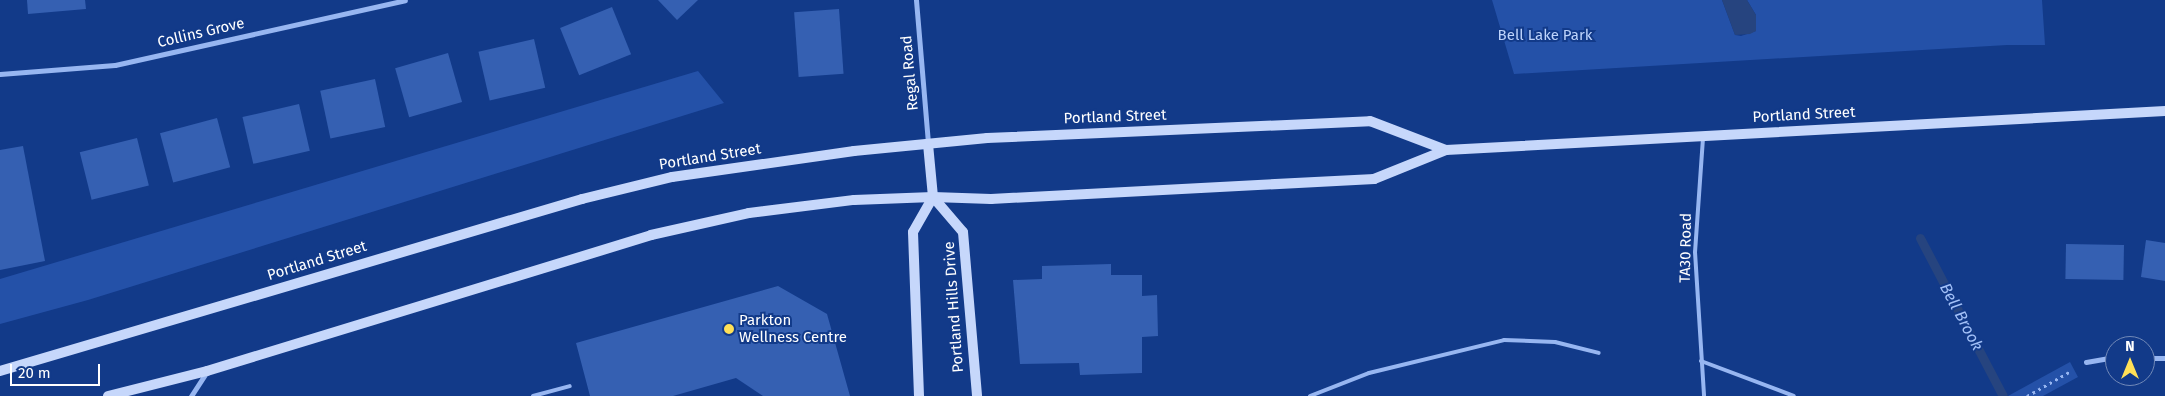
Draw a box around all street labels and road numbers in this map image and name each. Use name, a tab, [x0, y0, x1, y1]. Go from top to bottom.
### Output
street label: Collins Grove	[156, 14, 246, 52]
street label: Regal Road	[898, 35, 922, 111]
street label: Portland Street	[1752, 103, 1856, 127]
street label: Portland Street	[1063, 106, 1167, 128]
street label: Portland Street	[658, 140, 762, 174]
street label: TA30 Road	[1676, 213, 1696, 283]
street label: Portland Street	[265, 237, 369, 285]
street label: Portland Hills Drive	[940, 241, 968, 373]

